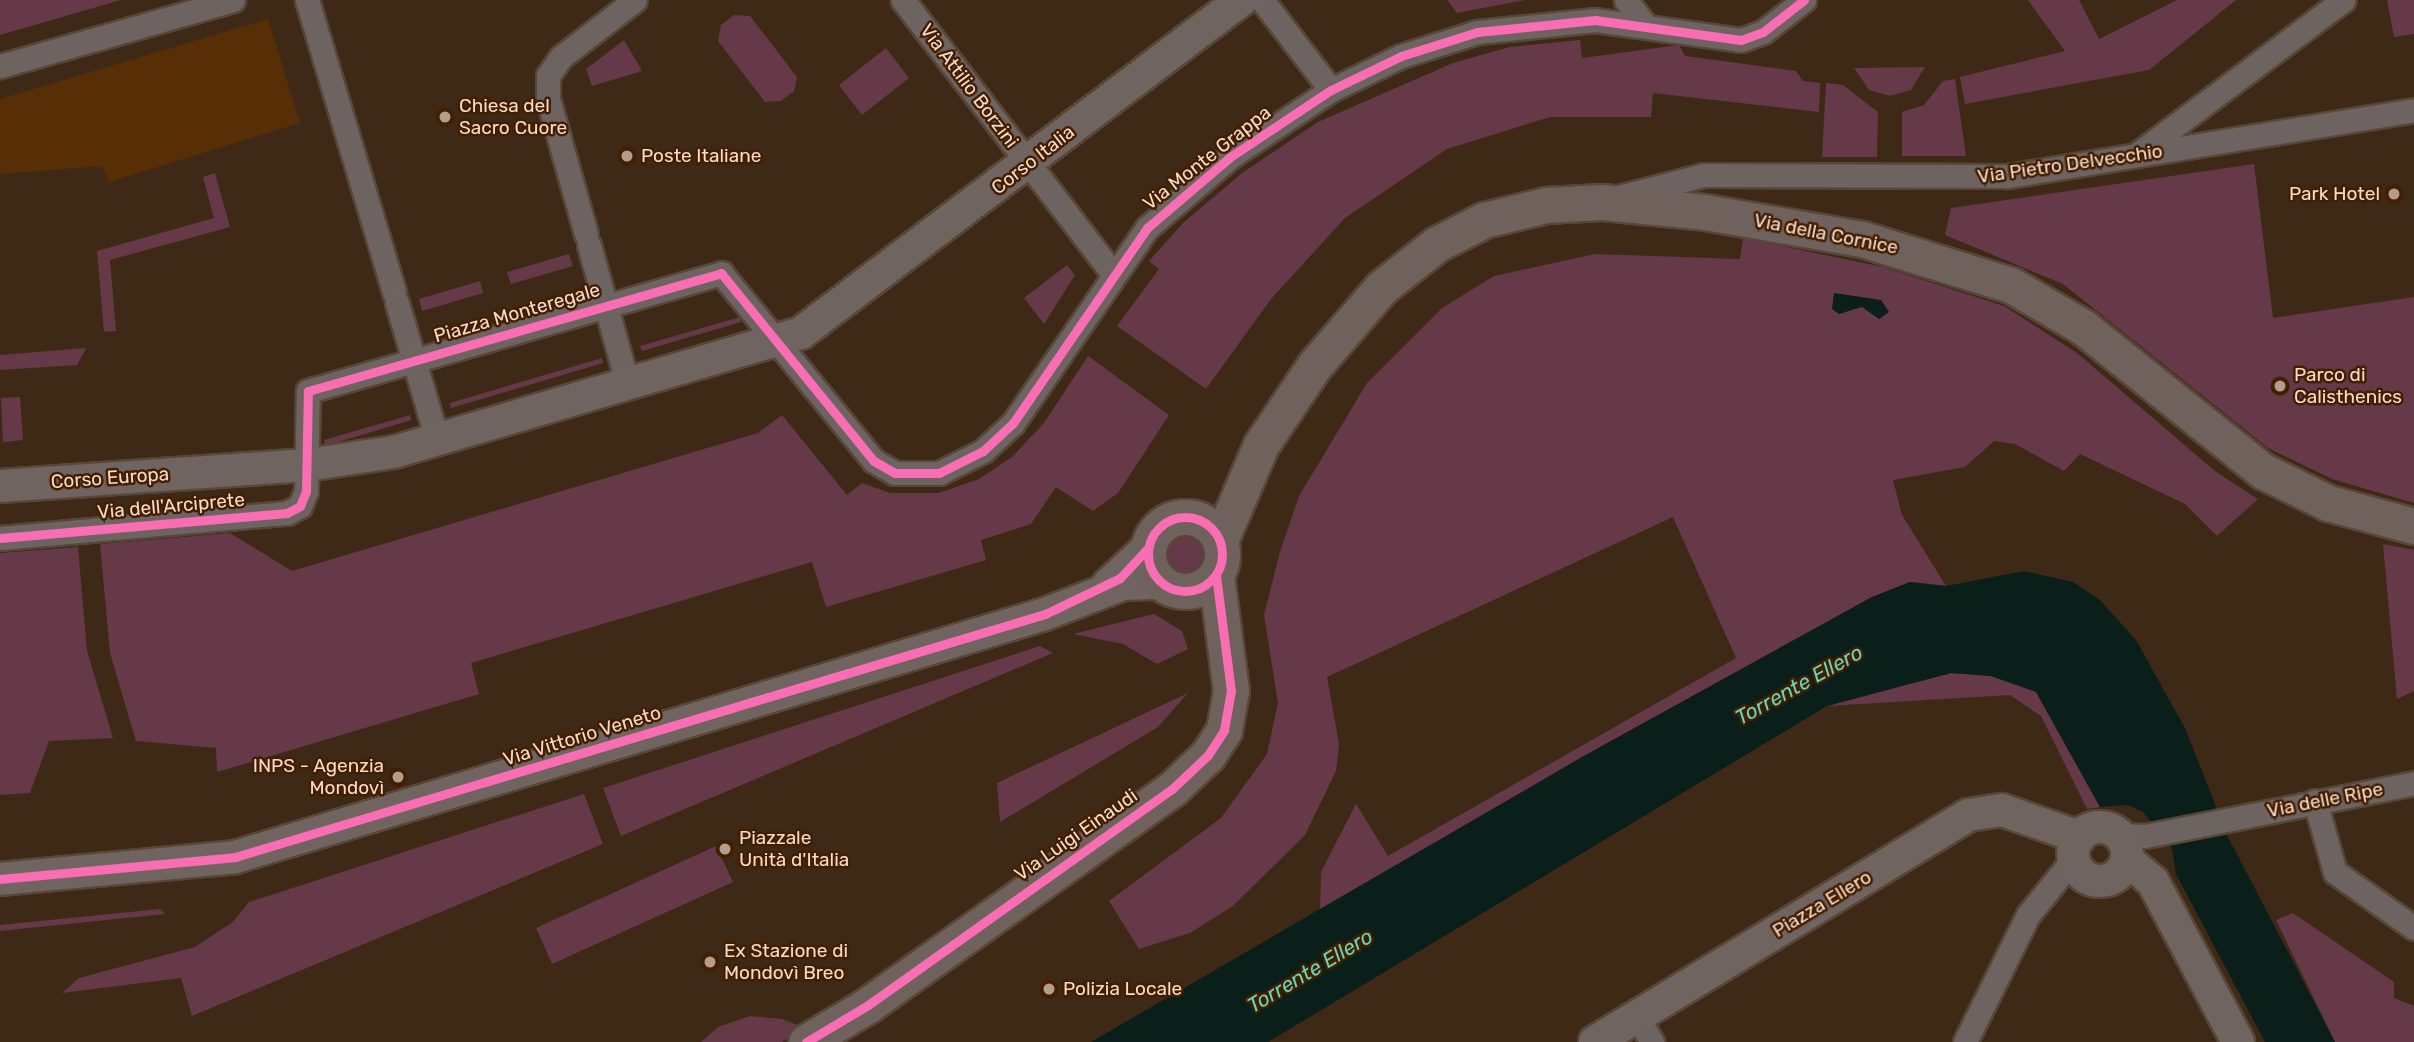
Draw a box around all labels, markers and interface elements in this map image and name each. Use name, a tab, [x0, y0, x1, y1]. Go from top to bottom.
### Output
street label: Via Attilio Borzini	[915, 19, 1023, 153]
place label: Chiesa del Sacro Cuore	[459, 95, 567, 139]
street label: Via Monte Grappa	[1139, 101, 1275, 215]
marker: Chiesa del Sacro Cuore	[437, 109, 453, 125]
street label: Corso Italia	[987, 121, 1079, 199]
street label: Via Pietro Delvecchio	[1976, 140, 2164, 188]
place label: Poste Italiane	[641, 145, 761, 167]
marker: Poste Italiane	[619, 148, 635, 164]
place label: Park Hotel	[2289, 183, 2380, 205]
marker: Park Hotel	[2386, 186, 2402, 202]
street label: Via della Cornice	[1752, 209, 1900, 259]
street label: Piazza Monteregale	[431, 278, 603, 348]
place label: Parco di Calisthenics	[2294, 364, 2402, 408]
marker: Parco di Calisthenics	[2272, 378, 2288, 394]
street label: Corso Europa	[50, 462, 170, 494]
street label: Via dell'Arciprete	[96, 488, 246, 524]
water label: Torrente Ellero	[1731, 640, 1867, 730]
street label: Via Vittorio Veneto	[500, 701, 664, 771]
place label: INPS - Agenzia Mondovì	[252, 755, 384, 799]
marker: INPS - Agenzia Mondovì	[390, 769, 406, 785]
street label: Via delle Ripe	[2265, 778, 2385, 822]
street label: Via Luigi Einaudi	[1010, 784, 1142, 886]
place label: Piazzale Unità d'Italia	[739, 827, 849, 871]
marker: Piazzale Unità d'Italia	[717, 841, 733, 857]
street label: Piazza Ellero	[1769, 866, 1875, 942]
water label: Torrente Ellero	[1243, 924, 1377, 1018]
place label: Ex Stazione di Mondovì Breo	[724, 940, 848, 984]
marker: Ex Stazione di Mondovì Breo	[702, 954, 718, 970]
place label: Polizia Locale	[1063, 978, 1182, 1000]
marker: Polizia Locale	[1041, 981, 1057, 997]

